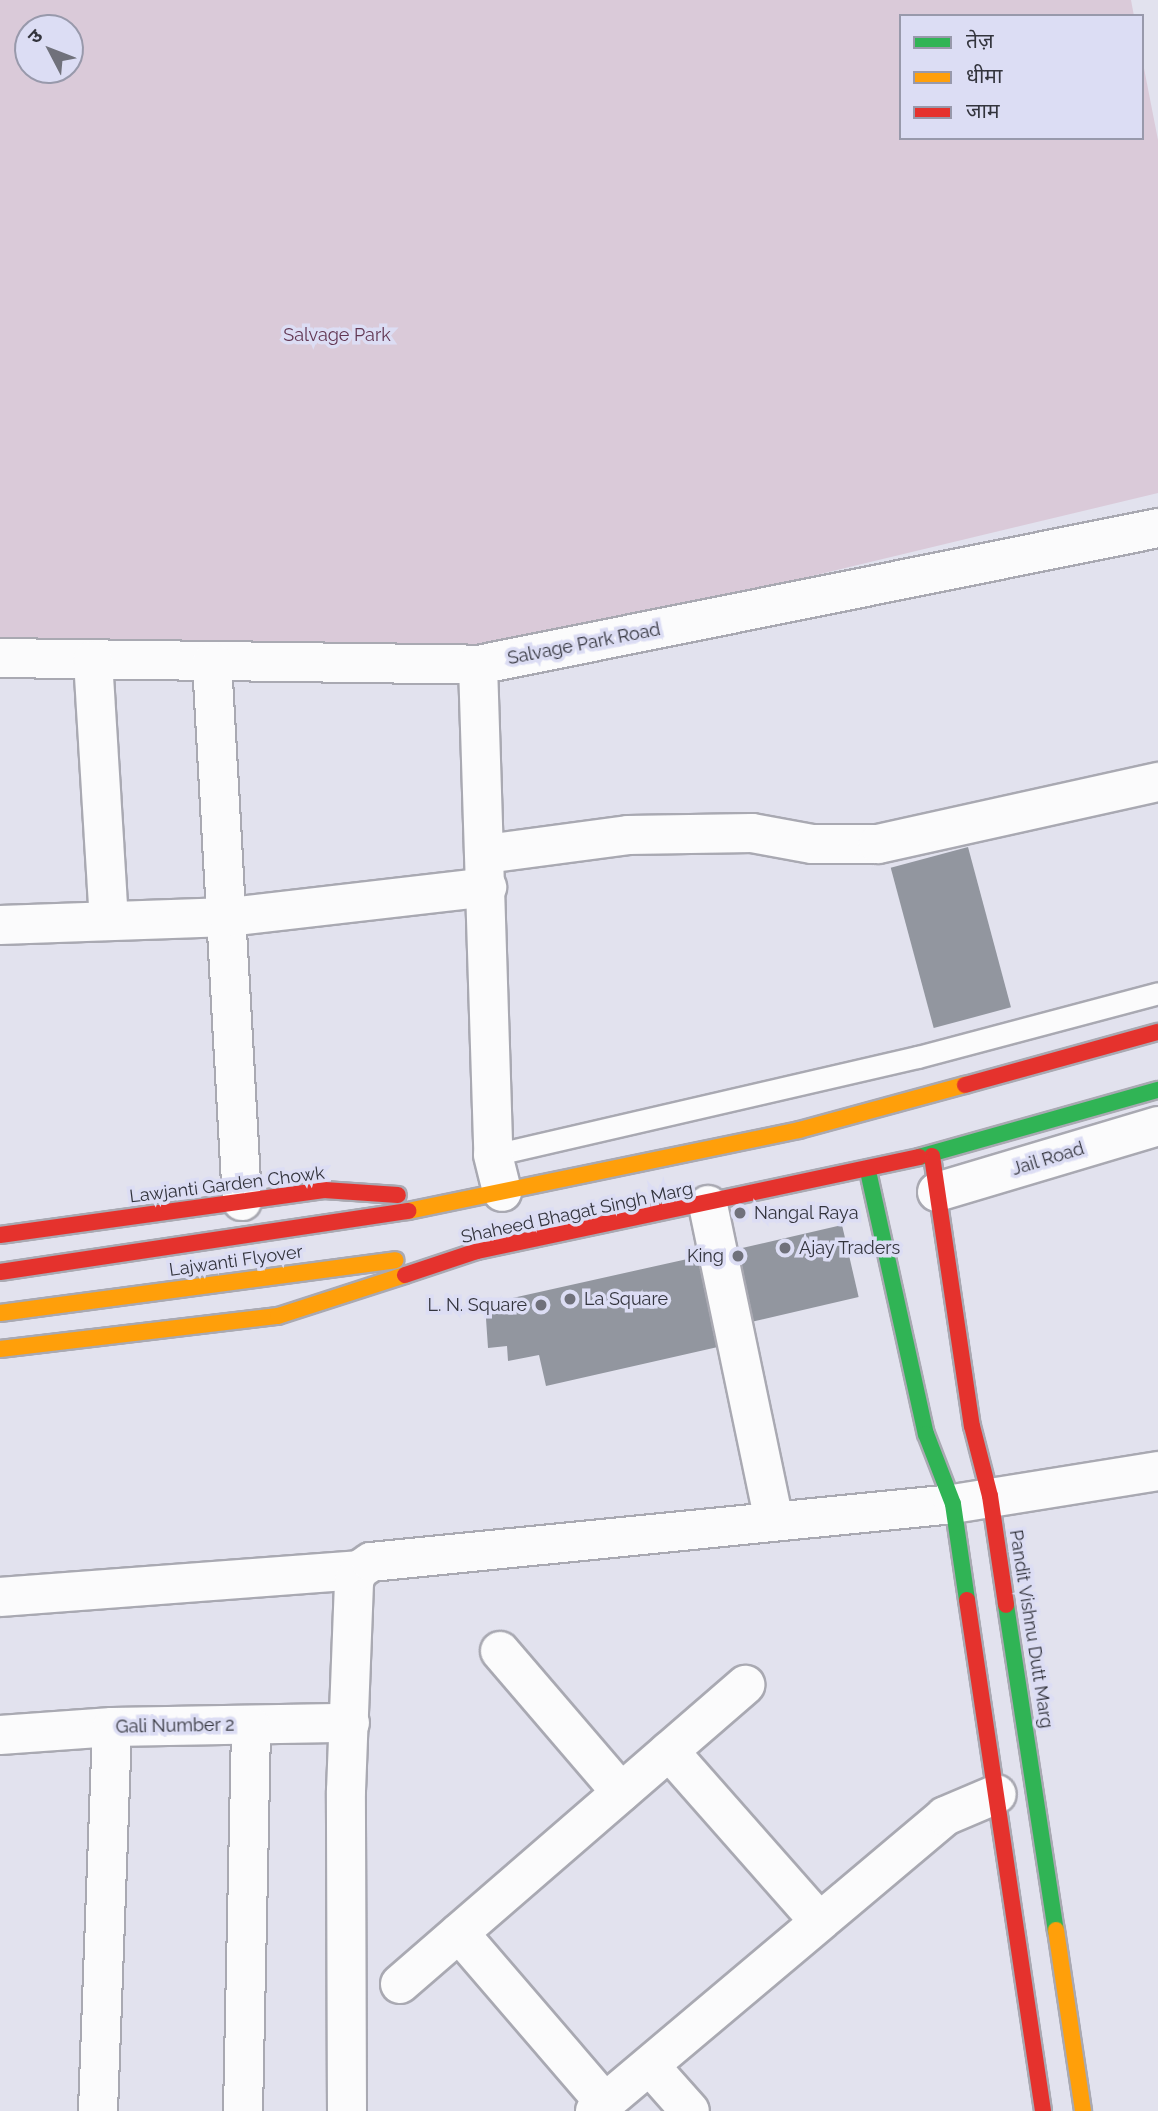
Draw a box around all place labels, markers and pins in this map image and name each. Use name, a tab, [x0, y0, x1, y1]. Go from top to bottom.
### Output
place label: Nangal Raya	[754, 1202, 859, 1224]
marker: Nangal Raya	[732, 1205, 748, 1221]
place label: Ajay Traders	[799, 1237, 901, 1259]
marker: Ajay Traders	[777, 1240, 793, 1256]
place label: King	[687, 1245, 724, 1267]
marker: King	[730, 1248, 746, 1264]
place label: La Square	[584, 1288, 668, 1310]
marker: La Square	[562, 1291, 578, 1307]
place label: L. N. Square	[427, 1294, 527, 1316]
marker: L. N. Square	[533, 1297, 549, 1313]

